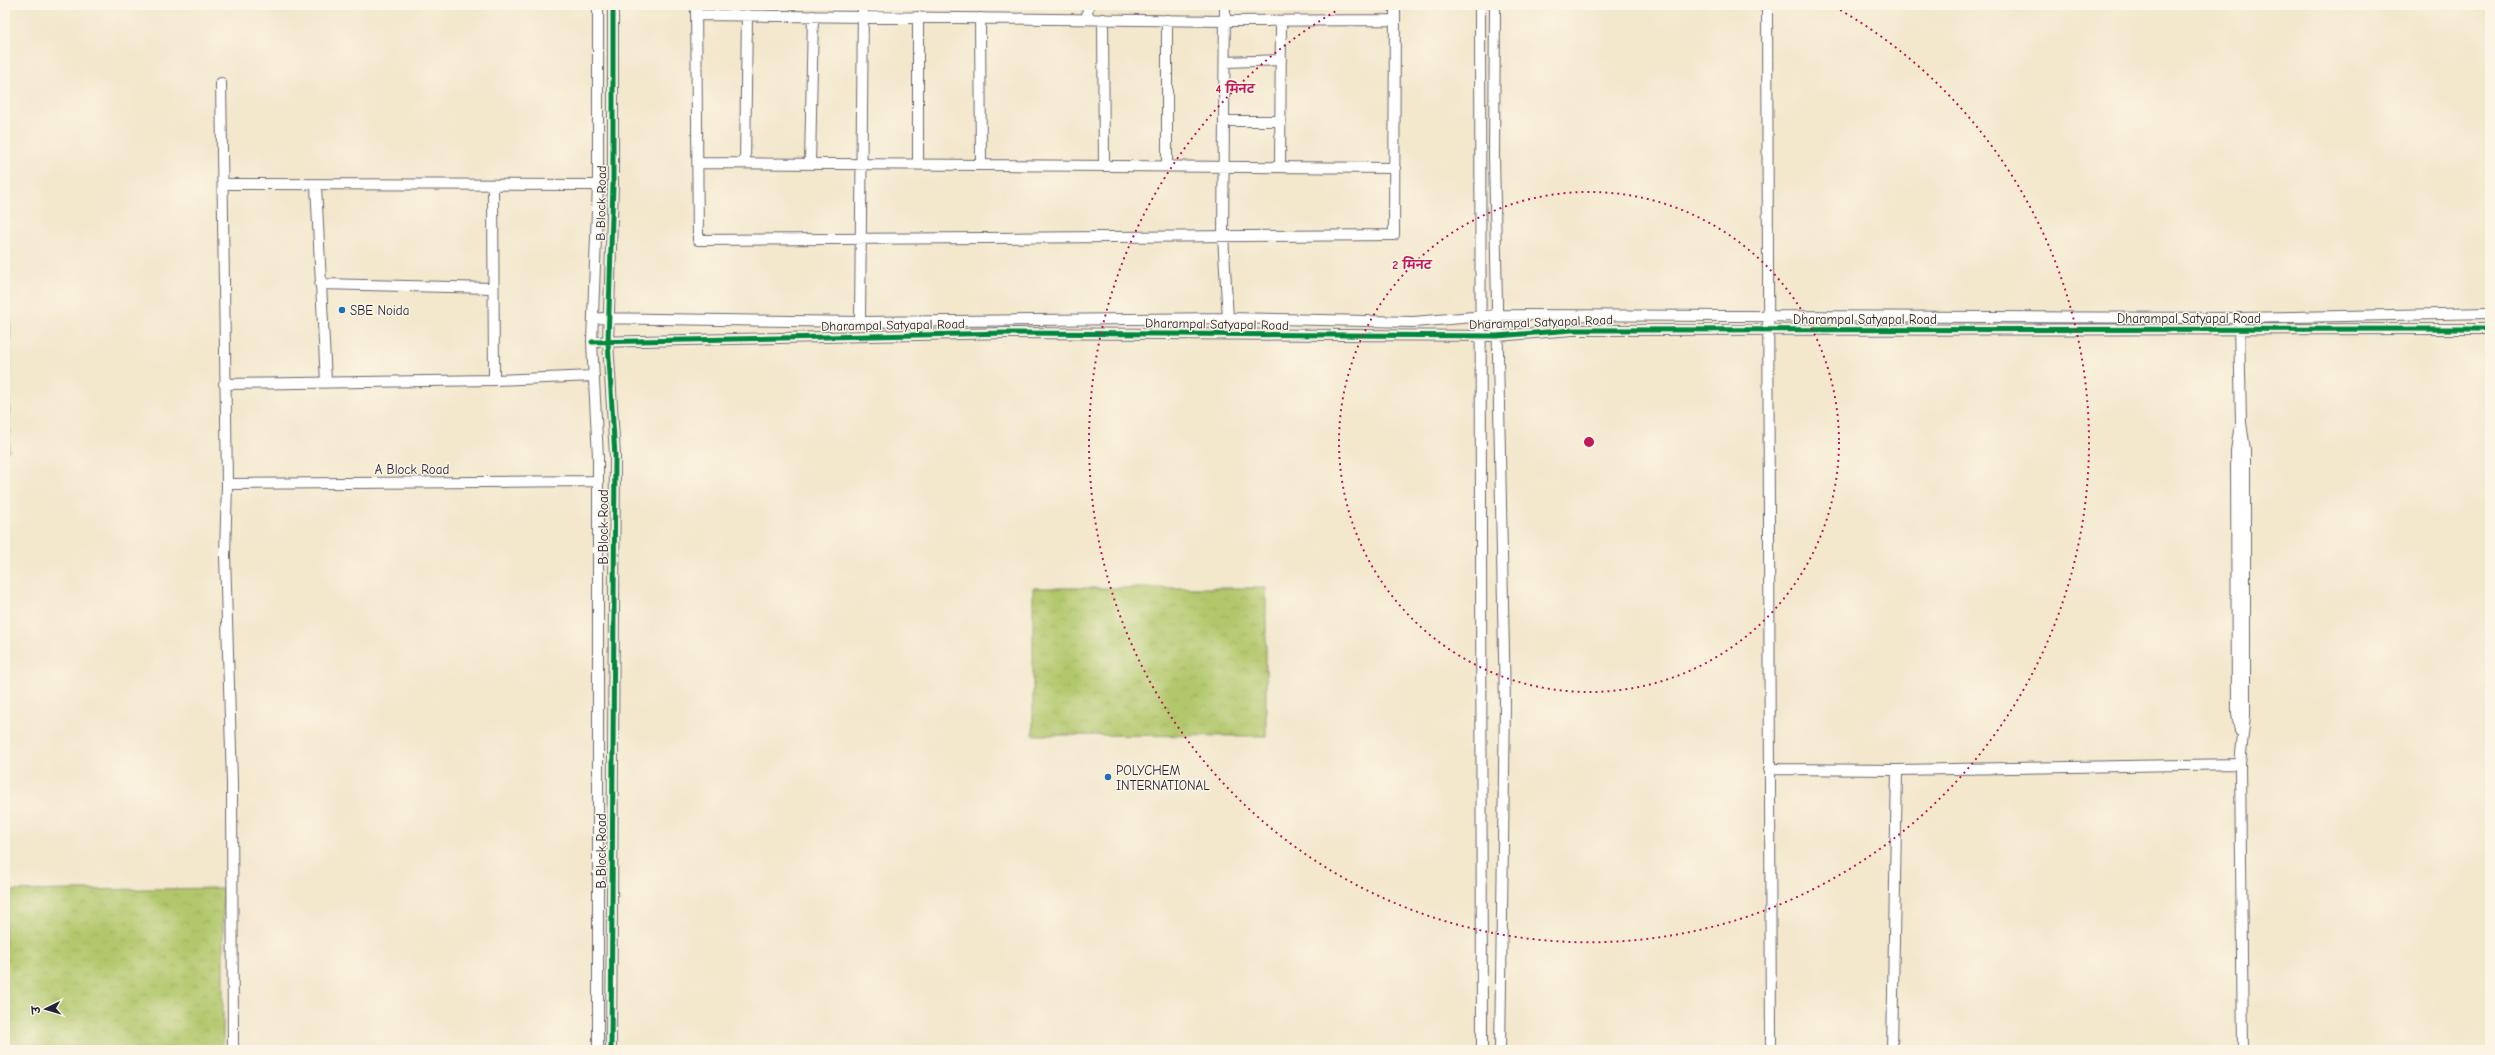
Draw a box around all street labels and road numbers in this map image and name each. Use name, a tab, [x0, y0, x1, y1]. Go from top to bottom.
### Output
street label: B Block Road	[593, 165, 609, 241]
street label: Dharampal Satyapal Road	[2117, 311, 2261, 326]
street label: Dharampal Satyapal Road	[1469, 312, 1613, 332]
street label: Dharampal Satyapal Road	[1793, 312, 1937, 327]
street label: Dharampal Satyapal Road	[1145, 315, 1289, 333]
street label: Dharampal Satyapal Road	[821, 316, 965, 334]
street label: A Block Road	[375, 462, 449, 477]
street label: B Block Road	[596, 489, 611, 565]
street label: B Block Road	[594, 813, 609, 889]

